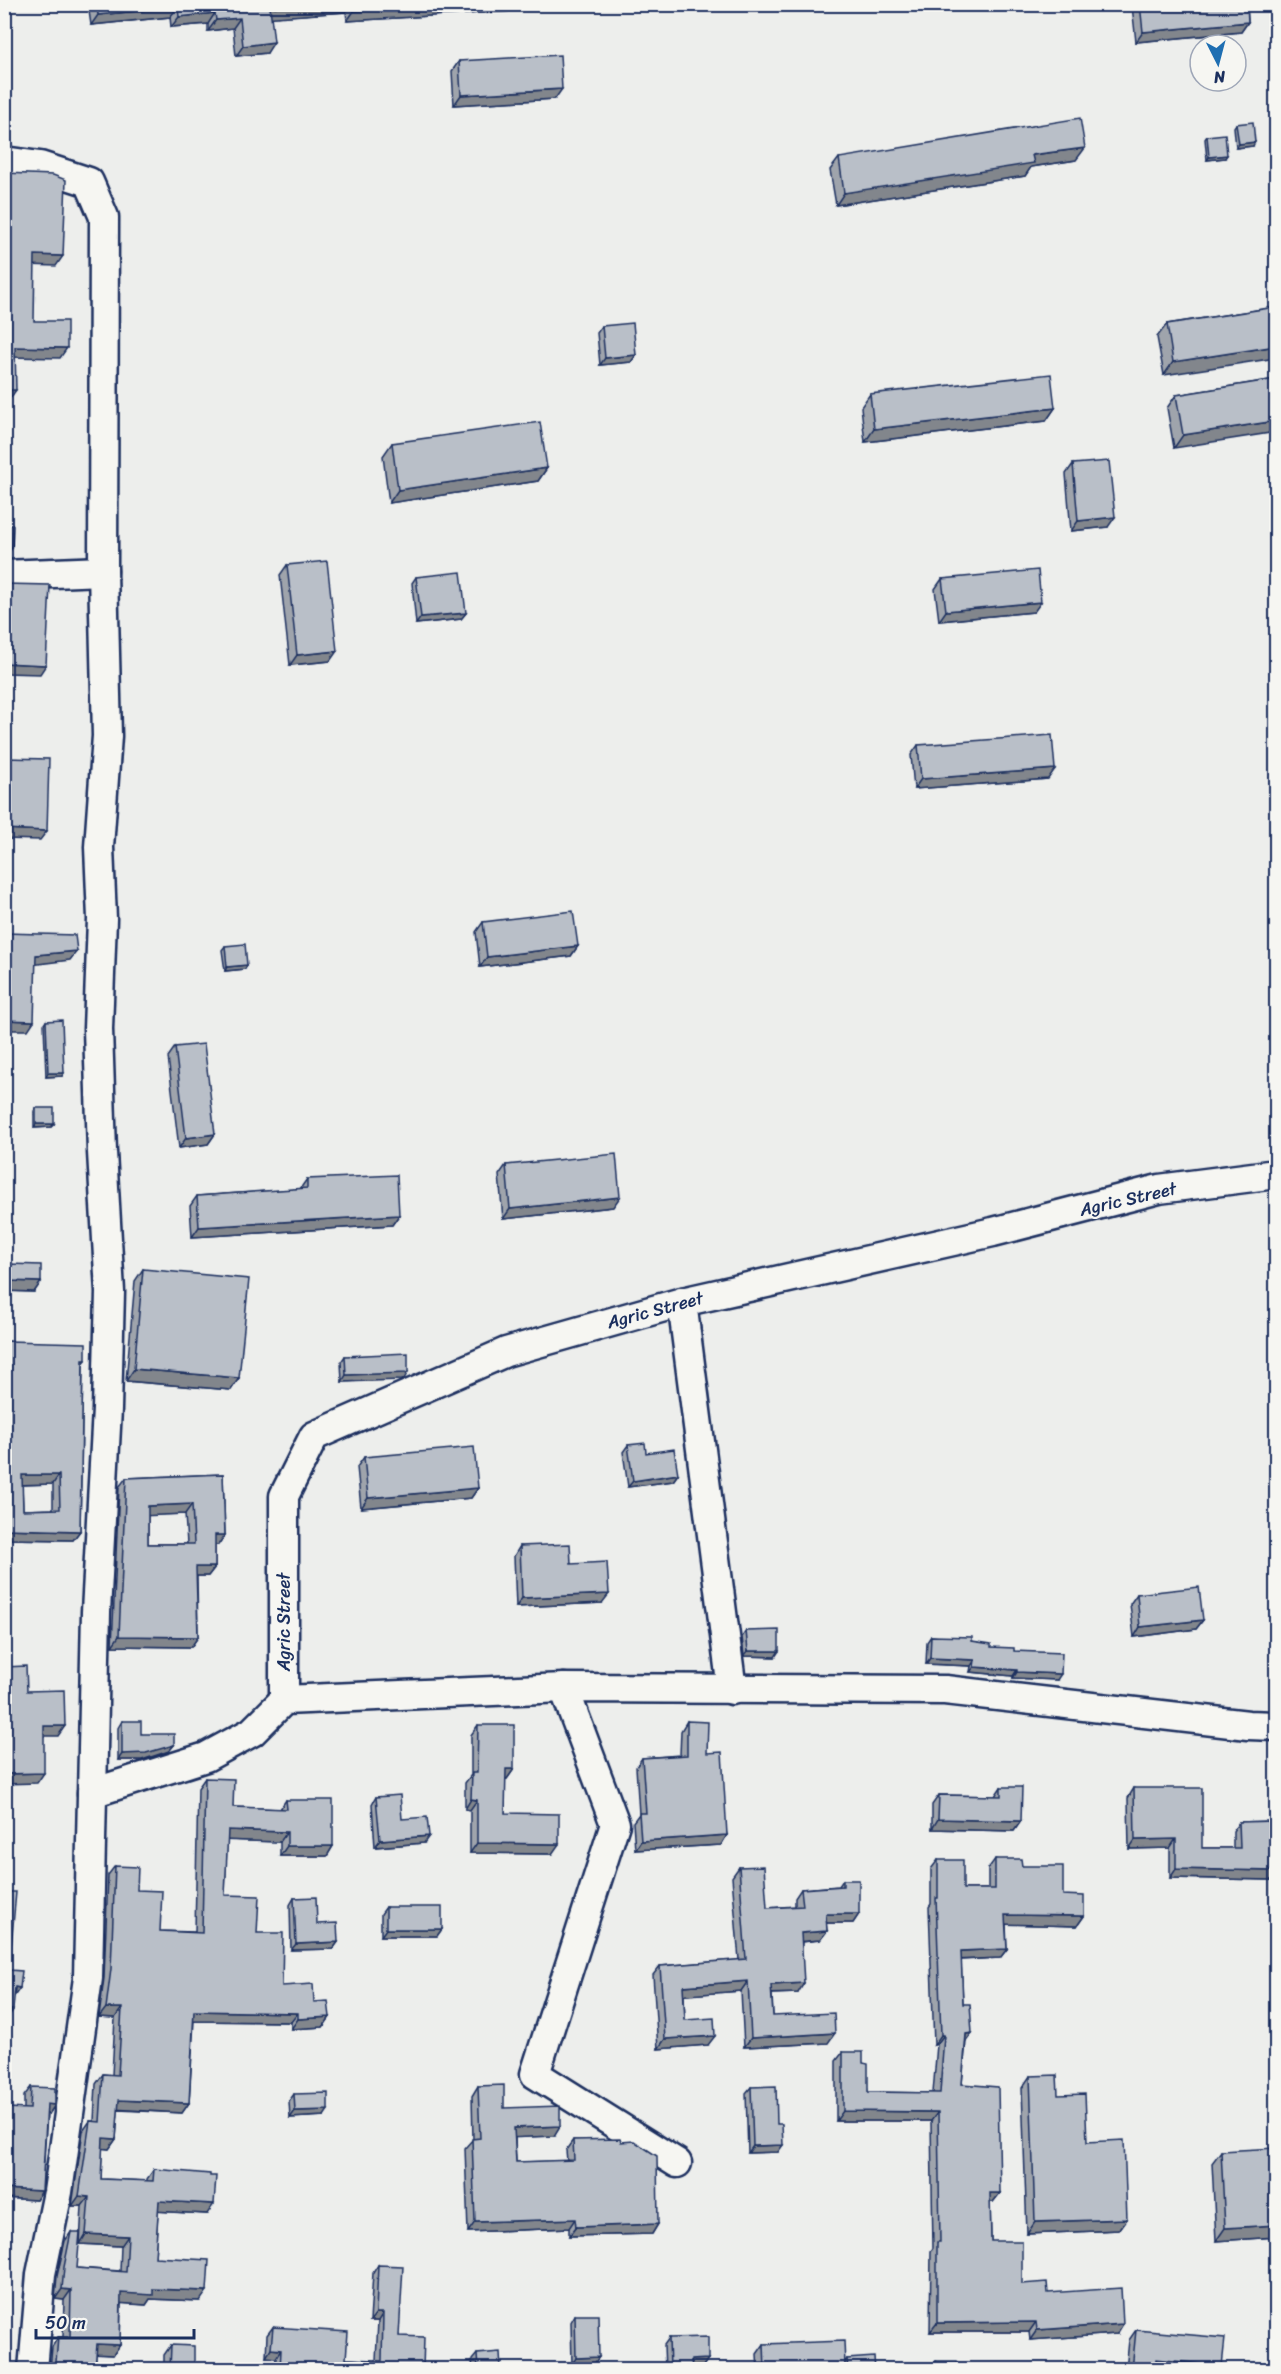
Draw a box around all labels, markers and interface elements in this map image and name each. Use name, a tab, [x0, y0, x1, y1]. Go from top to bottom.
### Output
north arrow	[1188, 33, 1248, 93]
text: N	[1212, 62, 1228, 93]
street label: Agric Street	[1075, 1172, 1180, 1226]
street label: Agric Street	[602, 1282, 708, 1338]
street label: Agric Street	[268, 1572, 300, 1672]
scale bar	[36, 2302, 194, 2340]
text: 50 m	[45, 2307, 86, 2339]

